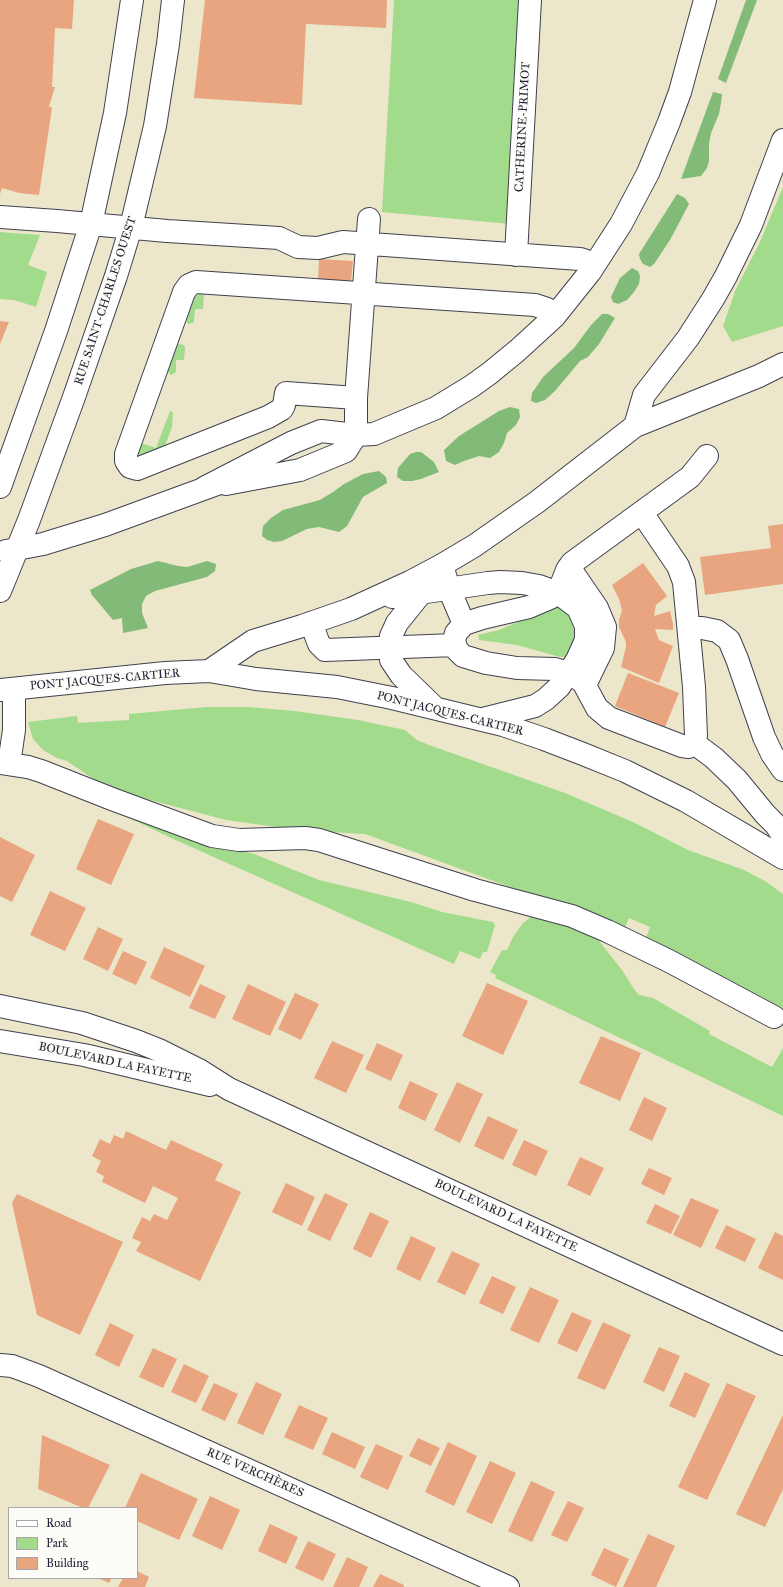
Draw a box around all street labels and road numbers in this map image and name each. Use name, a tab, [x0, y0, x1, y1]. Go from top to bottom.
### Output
street label: CATHERINE-PRIMOT	[512, 61, 534, 193]
street label: RUE SAINT-CHARLES OUEST	[72, 215, 140, 387]
street label: PONT JACQUES-CARTIER	[29, 666, 181, 694]
street label: PONT JACQUES-CARTIER	[375, 689, 525, 739]
street label: BOULEVARD LA FAYETTE	[37, 1040, 193, 1086]
street label: BOULEVARD LA FAYETTE	[432, 1176, 580, 1256]
street label: RUE VERCHÈRES	[204, 1445, 306, 1501]

